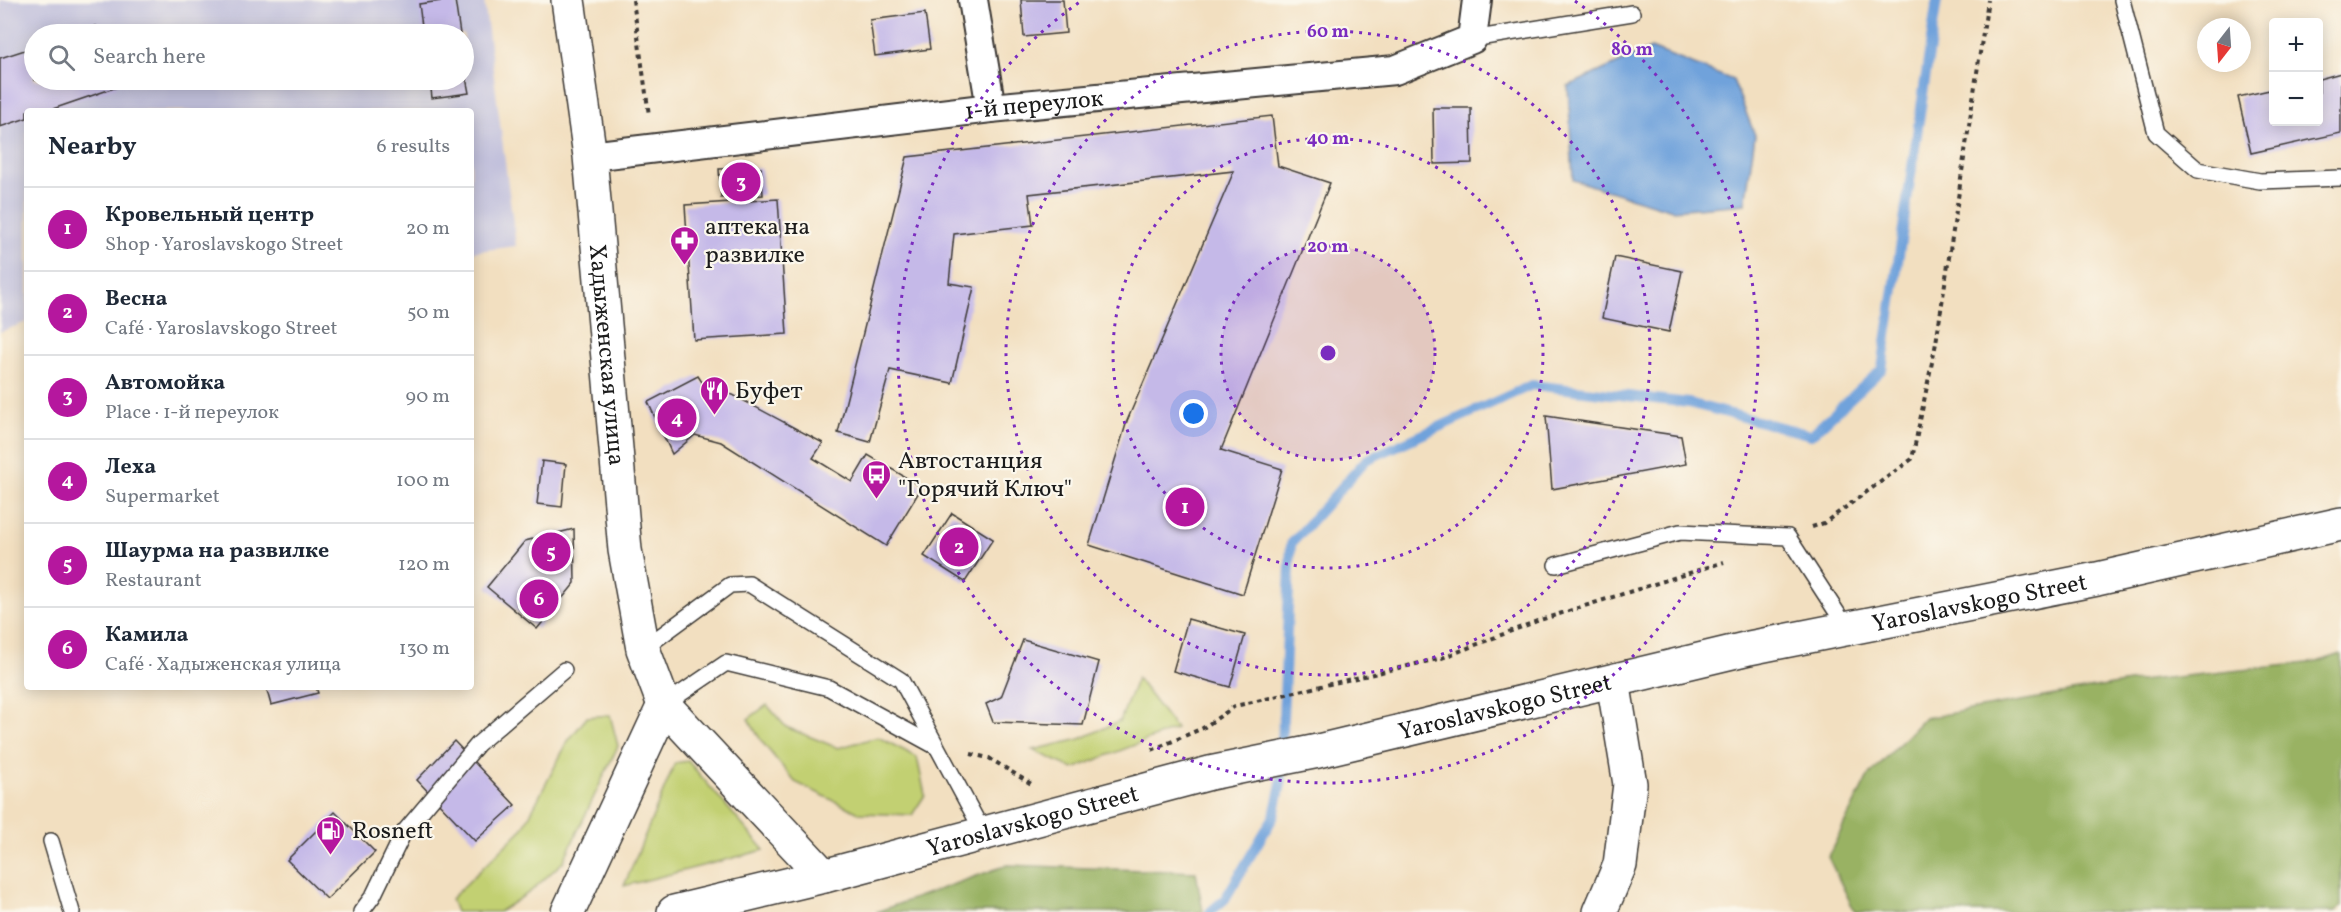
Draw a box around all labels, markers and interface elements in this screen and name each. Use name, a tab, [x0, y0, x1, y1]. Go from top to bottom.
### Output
north arrow	[2197, 18, 2251, 72]
map controls	[2269, 18, 2323, 126]
button: +	[2269, 18, 2323, 72]
text: 60 m	[1307, 20, 1349, 45]
search box	[24, 24, 474, 90]
text: 80 m	[1611, 38, 1653, 63]
icon: search	[45, 41, 78, 74]
text: Search here	[93, 42, 206, 73]
button: −	[2269, 72, 2323, 126]
street label: 1-й переулок	[963, 82, 1105, 130]
text: 40 m	[1307, 127, 1349, 152]
text: Nearby	[48, 129, 137, 165]
text: 6 results	[377, 133, 450, 161]
pin: 3	[722, 160, 760, 204]
text: Кровельный центр	[105, 200, 314, 231]
place label: аптека на развилке	[705, 211, 810, 273]
text: 1	[63, 215, 72, 243]
text: 20 m	[406, 215, 450, 243]
pharmacy icon: аптека на развилке	[668, 224, 700, 266]
text: Shop · Yaroslavskogo Street	[105, 231, 343, 259]
text: 20 m	[1307, 235, 1349, 260]
street label: Хадыженская улица	[579, 243, 632, 467]
text: Весна	[105, 284, 168, 315]
text: 2	[62, 299, 73, 327]
text: 50 m	[407, 299, 450, 327]
text: Café · Yaroslavskogo Street	[105, 315, 337, 343]
centre of rings	[1318, 343, 1338, 363]
text: Автомойка	[105, 368, 225, 399]
restaurant icon: Буфет	[698, 374, 730, 416]
place label: Буфет	[735, 375, 803, 409]
text: 3	[62, 383, 73, 411]
text: 90 m	[406, 383, 450, 411]
pin: 4	[658, 396, 696, 440]
text: Place · 1-й переулок	[105, 399, 279, 427]
your location	[1179, 399, 1208, 428]
place label: Автостанция "Горячий Ключ"	[898, 445, 1072, 507]
text: Леха	[105, 452, 156, 483]
bus stop icon: Автостанция "Горячий Ключ"	[861, 458, 893, 500]
text: 4	[61, 467, 74, 495]
text: 100 m	[396, 467, 450, 495]
text: Supermarket	[105, 483, 220, 511]
pin: 1	[1166, 484, 1204, 530]
pin: 2	[940, 524, 978, 570]
pin: 5	[532, 530, 570, 574]
text: Шаурма на развилке	[105, 536, 329, 567]
text: 5	[63, 551, 72, 579]
text: 120 m	[398, 551, 450, 579]
street label: Yaroslavskogo Street	[1869, 566, 2090, 642]
text: Restaurant	[105, 567, 202, 595]
pin: 6	[520, 576, 558, 622]
text: Камила	[105, 620, 189, 651]
text: 6	[62, 635, 73, 663]
text: 130 m	[399, 635, 450, 663]
text: Café · Хадыженская улица	[105, 651, 341, 679]
street label: Yaroslavskogo Street	[1395, 666, 1615, 750]
street label: Yaroslavskogo Street	[923, 778, 1143, 867]
fuel station icon: Rosneft	[315, 814, 347, 856]
place label: Rosneft	[352, 815, 433, 849]

